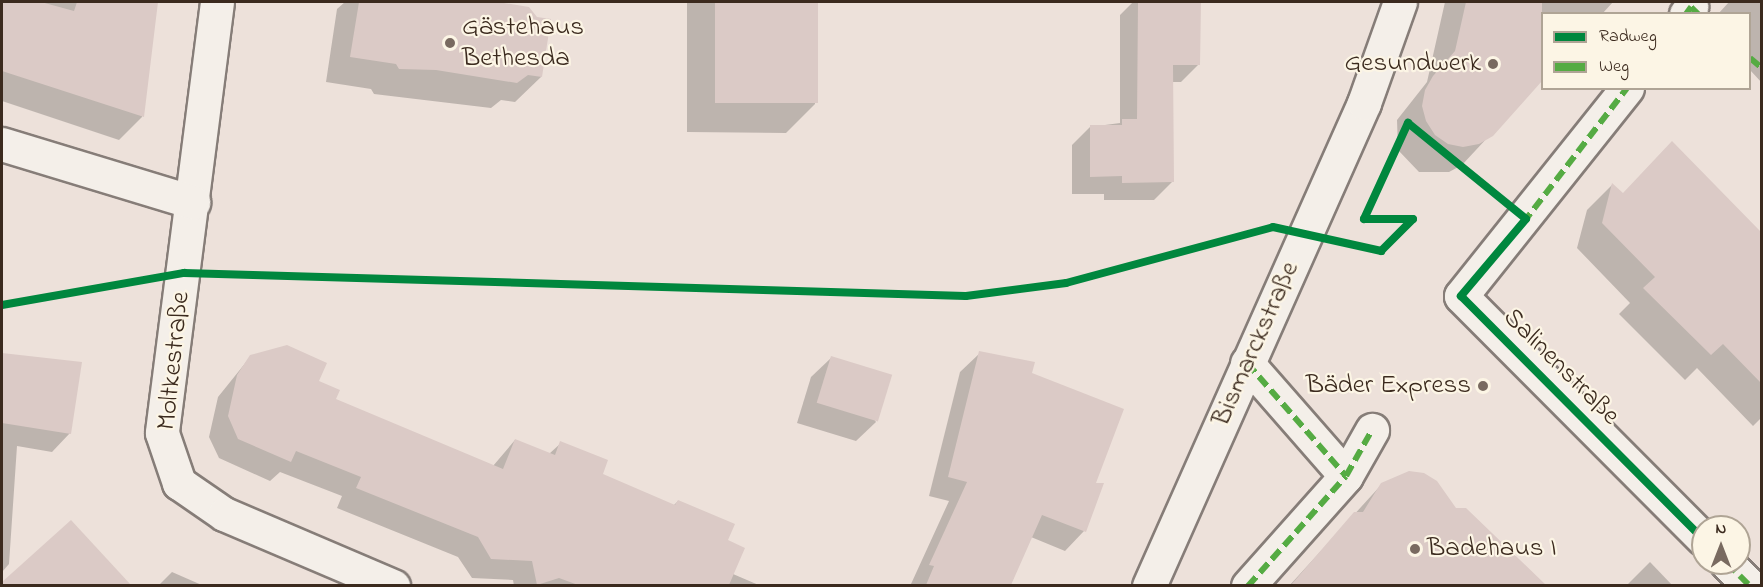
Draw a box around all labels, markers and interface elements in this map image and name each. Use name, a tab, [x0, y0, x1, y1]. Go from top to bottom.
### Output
place label: Gästehaus Bethesda	[462, 11, 584, 74]
legend	[1541, 12, 1751, 90]
text: Radweg	[1599, 24, 1657, 50]
marker: Gästehaus Bethesda	[443, 36, 457, 50]
place label: Gesundwerk	[1344, 48, 1481, 80]
text: Weg	[1599, 54, 1629, 80]
marker: Gesundwerk	[1486, 57, 1500, 71]
street label: Bismarckstraße	[1205, 257, 1307, 431]
street label: Moltkestraße	[151, 290, 197, 432]
street label: Salinenstraße	[1496, 302, 1626, 432]
place label: Bäder Express	[1306, 370, 1471, 402]
marker: Bäder Express	[1476, 379, 1490, 393]
north arrow	[1691, 515, 1751, 575]
text: N	[1716, 517, 1726, 541]
place label: Badehaus I	[1427, 533, 1557, 565]
marker: Badehaus I	[1408, 542, 1422, 556]

